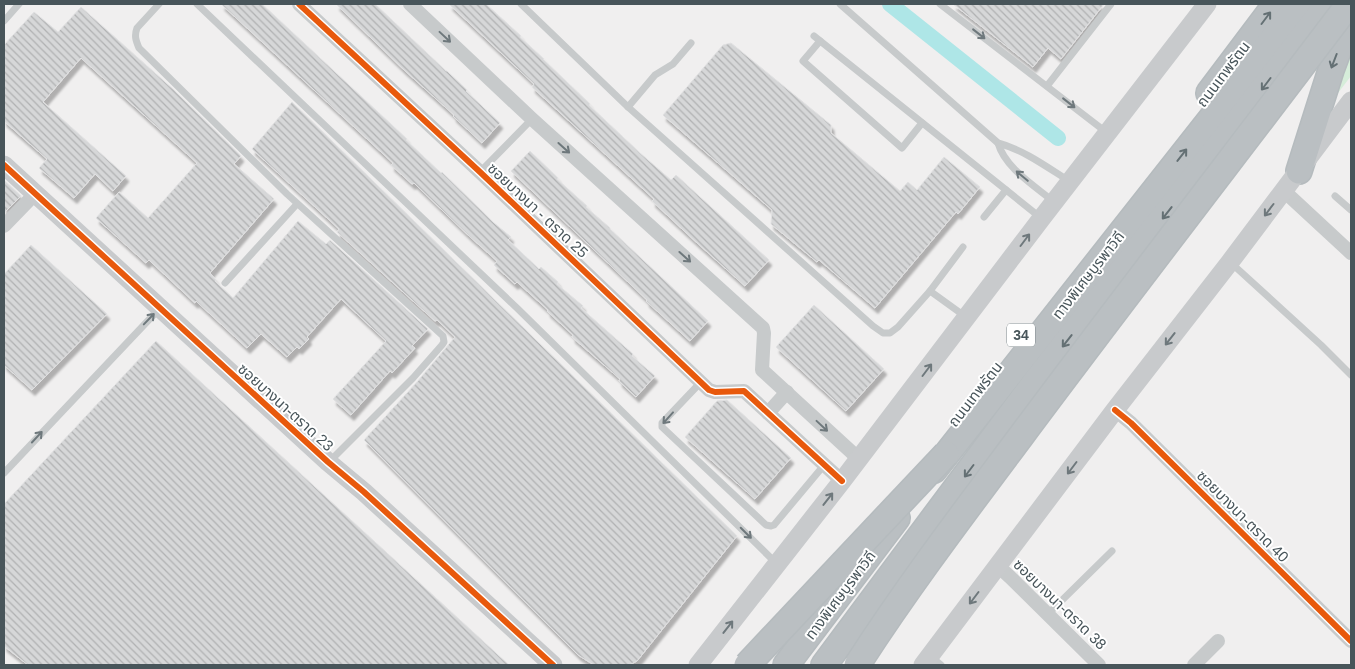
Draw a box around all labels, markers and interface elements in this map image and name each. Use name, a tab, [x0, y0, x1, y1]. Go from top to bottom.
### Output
one-way arrow	[1261, 11, 1271, 25]
one-way arrow	[972, 28, 985, 39]
one-way arrow	[439, 31, 452, 43]
street label: ถนนเทพรัตน	[1193, 38, 1253, 110]
one-way arrow	[1329, 53, 1338, 68]
one-way arrow	[1261, 77, 1272, 90]
one-way arrow	[1062, 97, 1075, 108]
one-way arrow	[558, 142, 571, 154]
one-way arrow	[1177, 149, 1188, 162]
street label: ซอยบางนา - ตราด 25	[484, 159, 592, 261]
one-way arrow	[1016, 170, 1029, 181]
one-way arrow	[1264, 203, 1274, 217]
one-way arrow	[1161, 206, 1172, 219]
street label: ทางพิเศษบูรพาวิถี	[1049, 228, 1128, 323]
one-way arrow	[1020, 233, 1030, 247]
one-way arrow	[678, 251, 691, 263]
one-way arrow	[143, 313, 155, 326]
road number: 34	[1007, 324, 1035, 346]
one-way arrow	[1165, 332, 1176, 345]
one-way arrow	[1062, 334, 1073, 347]
street label: ถนนเทพรัตน	[944, 358, 1006, 430]
street label: ซอยบางนา-ตราด 23	[235, 360, 337, 454]
one-way arrow	[921, 363, 932, 376]
one-way arrow	[662, 411, 674, 424]
one-way arrow	[816, 420, 829, 432]
one-way arrow	[31, 431, 43, 444]
one-way arrow	[1066, 461, 1077, 474]
one-way arrow	[964, 464, 974, 478]
street label: ซอยบางนา-ตราด 40	[1194, 467, 1292, 565]
one-way arrow	[823, 493, 834, 506]
one-way arrow	[739, 527, 752, 539]
street label: ทางพิเศษบูรพาวิถี	[801, 547, 880, 643]
street label: ซอยบางนา-ตราด 38	[1010, 555, 1110, 653]
one-way arrow	[969, 591, 979, 605]
one-way arrow	[723, 621, 734, 634]

